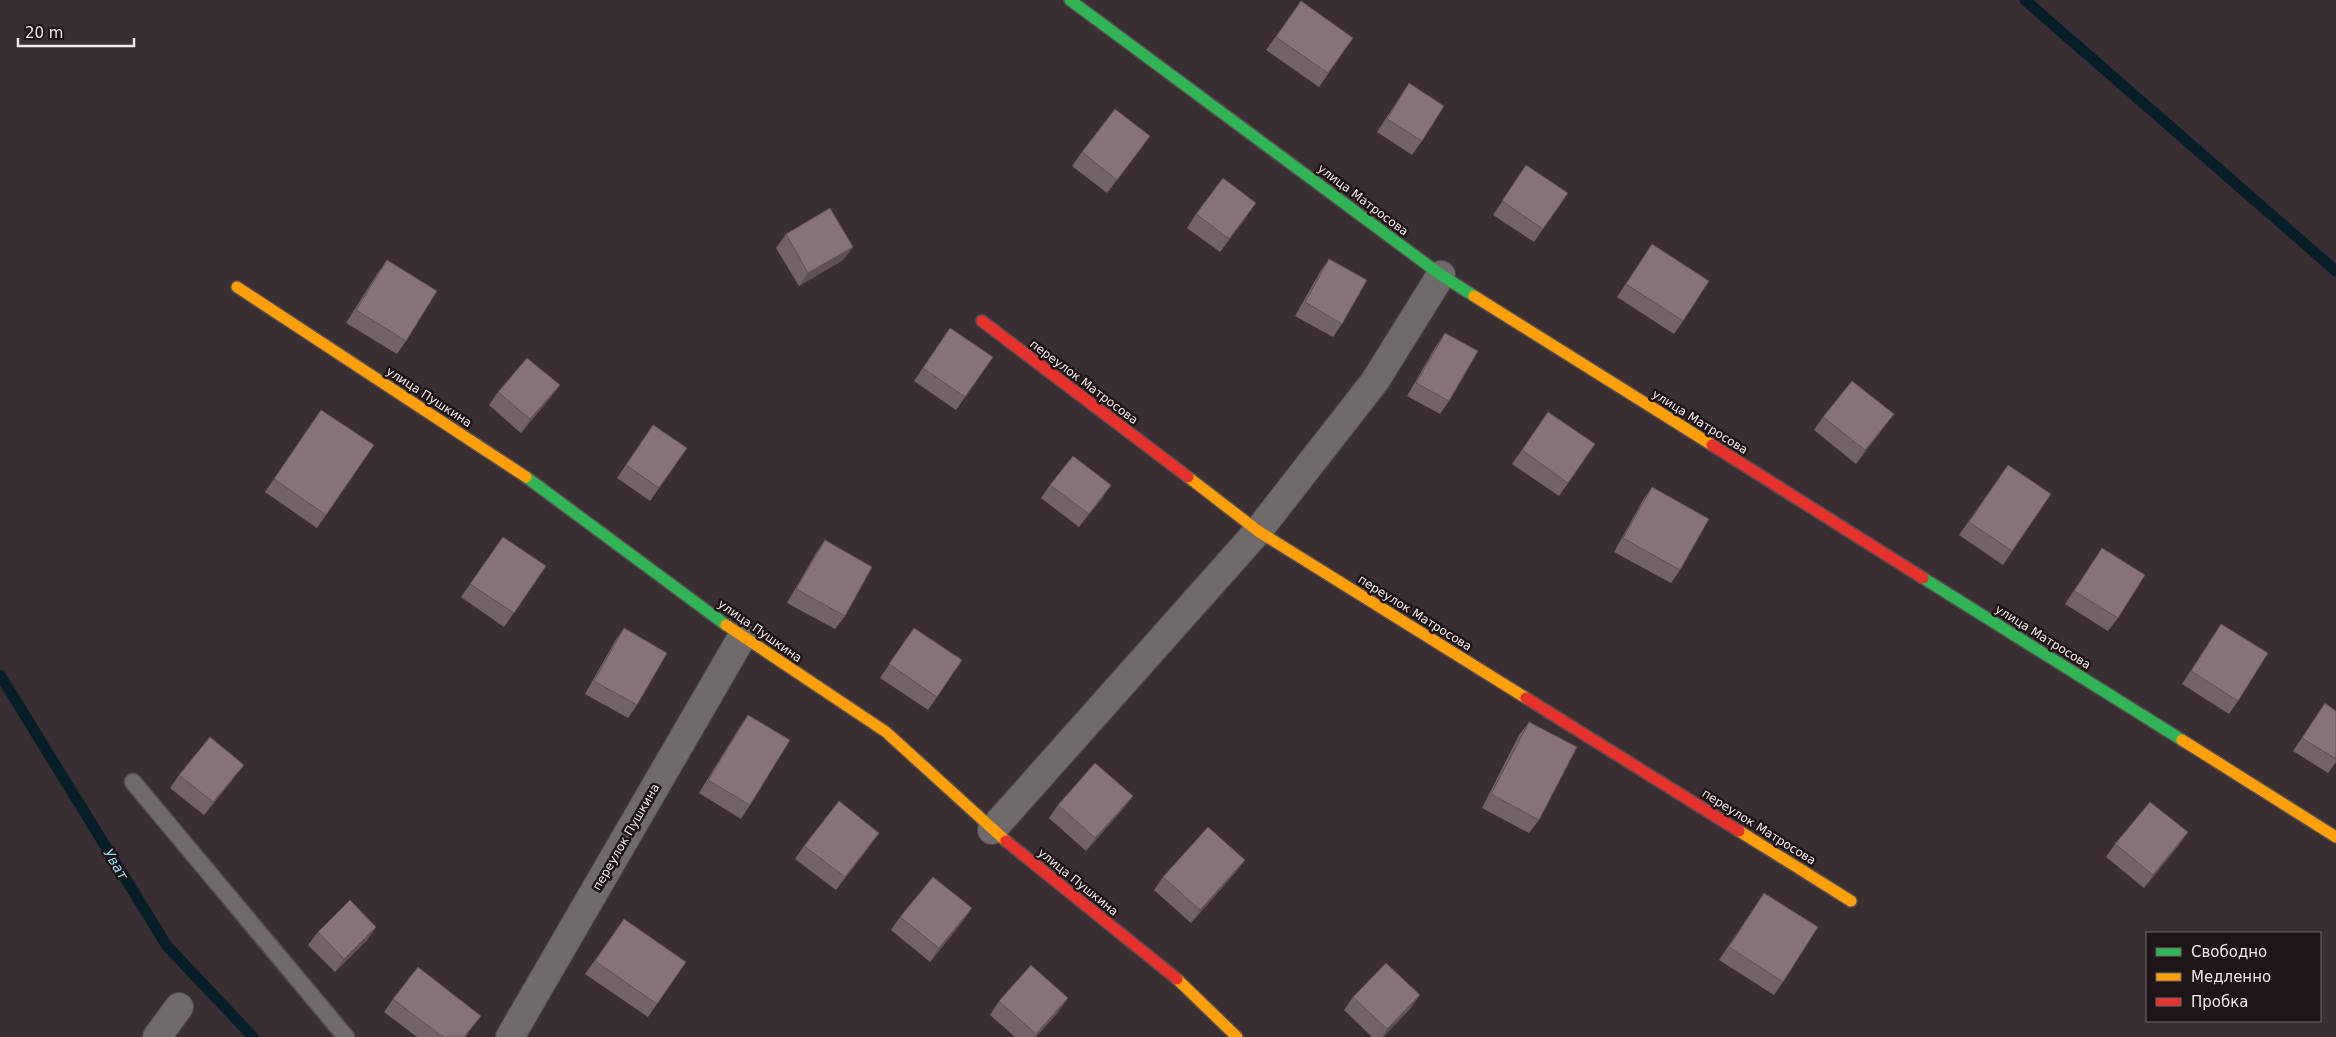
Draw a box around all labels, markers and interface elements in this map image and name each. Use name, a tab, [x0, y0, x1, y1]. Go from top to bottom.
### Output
scale bar	[18, 15, 134, 47]
text: 20 m	[25, 24, 63, 42]
street label: улица Матросова	[1315, 161, 1411, 239]
street label: переулок Матросова	[1027, 337, 1141, 427]
street label: улица Пушкина	[384, 364, 474, 430]
street label: улица Матросова	[1650, 387, 1750, 457]
street label: переулок Матросова	[1356, 572, 1474, 654]
street label: улица Пушкина	[715, 597, 805, 665]
street label: улица Матросова	[1993, 602, 2093, 672]
street label: переулок Пушкина	[590, 781, 662, 893]
street label: переулок Матросова	[1700, 786, 1818, 868]
street label: улица Пушкина	[1035, 845, 1121, 919]
water label: Уват	[100, 846, 132, 883]
legend	[2146, 932, 2321, 1022]
text: Свободно	[2191, 943, 2267, 961]
text: Медленно	[2191, 968, 2271, 986]
text: Пробка	[2191, 993, 2248, 1011]

